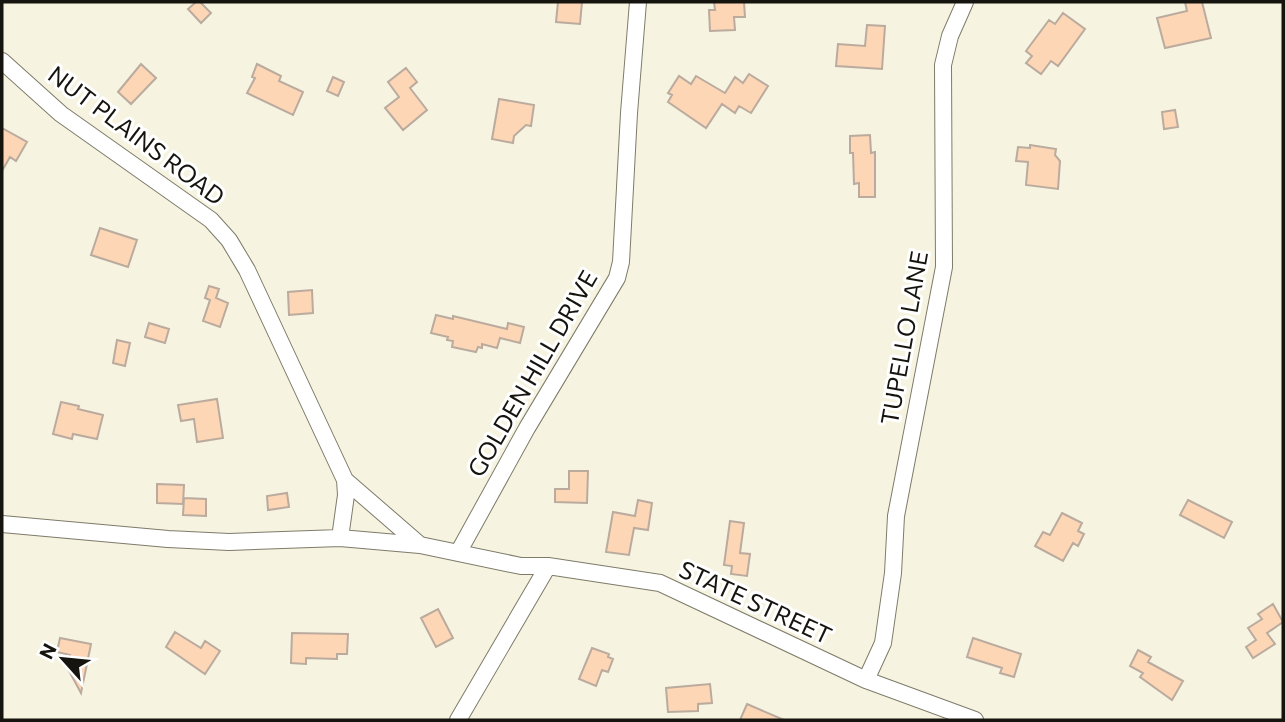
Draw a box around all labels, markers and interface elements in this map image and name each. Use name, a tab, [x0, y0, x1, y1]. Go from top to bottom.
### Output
street label: NUT PLAINS ROAD	[43, 59, 231, 211]
street label: TUPELLO LANE	[874, 249, 933, 427]
street label: GOLDEN HILL DRIVE	[461, 265, 603, 482]
street label: STATE STREET	[675, 554, 836, 650]
north arrow	[28, 624, 98, 694]
text: N	[34, 639, 61, 663]

